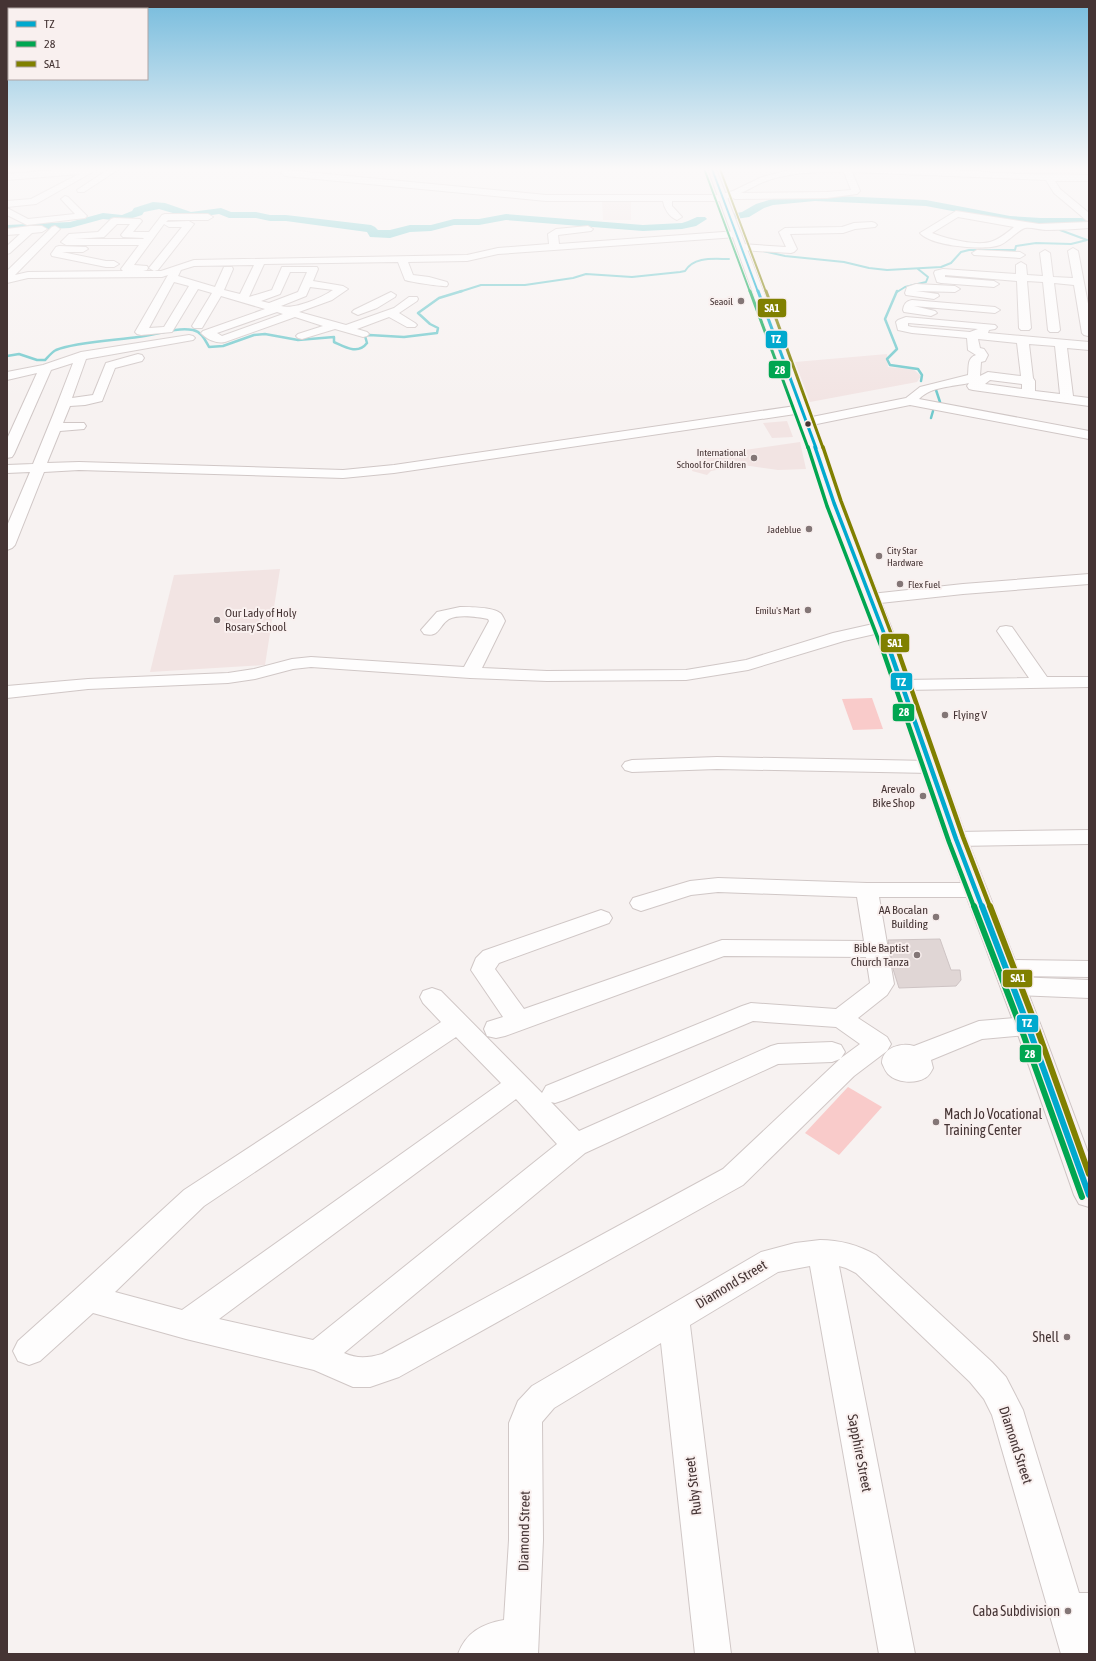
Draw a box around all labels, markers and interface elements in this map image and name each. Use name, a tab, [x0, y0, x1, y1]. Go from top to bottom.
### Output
legend	[8, 8, 148, 80]
text: TZ	[44, 17, 55, 31]
text: 28	[44, 37, 56, 51]
text: SA1	[44, 57, 61, 71]
place label: Seaoil	[710, 296, 733, 307]
marker: Seaoil	[736, 296, 746, 306]
line badge: SA1	[757, 298, 787, 318]
text: SA1	[764, 302, 780, 314]
line badge: TZ	[765, 330, 788, 349]
text: TZ	[771, 333, 781, 345]
line badge: 28	[768, 360, 791, 379]
text: 28	[775, 364, 785, 376]
unlabelled marker	[803, 419, 813, 429]
place label: International School for Children	[677, 447, 746, 470]
marker: International School for Children	[749, 453, 759, 463]
place label: Jadeblue	[767, 524, 801, 535]
marker: Jadeblue	[804, 524, 814, 534]
place label: City Star Hardware	[887, 545, 924, 568]
marker: City Star Hardware	[874, 551, 884, 561]
marker: Flex Fuel	[895, 579, 905, 589]
place label: Flex Fuel	[908, 579, 941, 590]
place label: Emilu's Mart	[755, 605, 800, 616]
marker: Emilu's Mart	[803, 605, 813, 615]
place label: Our Lady of Holy Rosary School	[225, 606, 297, 634]
marker: Our Lady of Holy Rosary School	[212, 615, 222, 625]
line badge: SA1	[880, 633, 910, 653]
text: SA1	[887, 637, 903, 649]
line badge: TZ	[890, 672, 913, 691]
text: TZ	[896, 676, 906, 688]
line badge: 28	[892, 703, 915, 722]
text: 28	[899, 706, 909, 718]
place label: Flying V	[953, 708, 987, 722]
marker: Flying V	[940, 710, 950, 720]
place label: Arevalo Bike Shop	[872, 782, 915, 810]
marker: Arevalo Bike Shop	[918, 791, 928, 801]
place label: AA Bocalan Building	[879, 903, 929, 931]
marker: AA Bocalan Building	[931, 912, 941, 922]
place label: Bible Baptist Church Tanza	[851, 941, 910, 969]
marker: Bible Baptist Church Tanza	[912, 950, 922, 960]
line badge: SA1	[1002, 969, 1033, 988]
text: SA1	[1010, 972, 1026, 984]
line badge: TZ	[1016, 1014, 1039, 1033]
text: TZ	[1022, 1017, 1032, 1029]
line badge: 28	[1019, 1044, 1042, 1063]
text: 28	[1025, 1048, 1035, 1060]
place label: Mach Jo Vocational Training Center	[944, 1106, 1043, 1138]
marker: Mach Jo Vocational Training Center	[931, 1117, 941, 1127]
street label: Diamond Street	[692, 1256, 770, 1312]
place label: Shell	[1033, 1329, 1059, 1345]
marker: Shell	[1062, 1332, 1072, 1342]
street label: Diamond Street	[996, 1404, 1036, 1486]
street label: Sapphire Street	[845, 1413, 875, 1493]
street label: Ruby Street	[681, 1456, 705, 1516]
street label: Diamond Street	[515, 1491, 533, 1571]
place label: Caba Subdivision	[972, 1603, 1060, 1619]
marker: Caba Subdivision	[1063, 1606, 1073, 1616]

